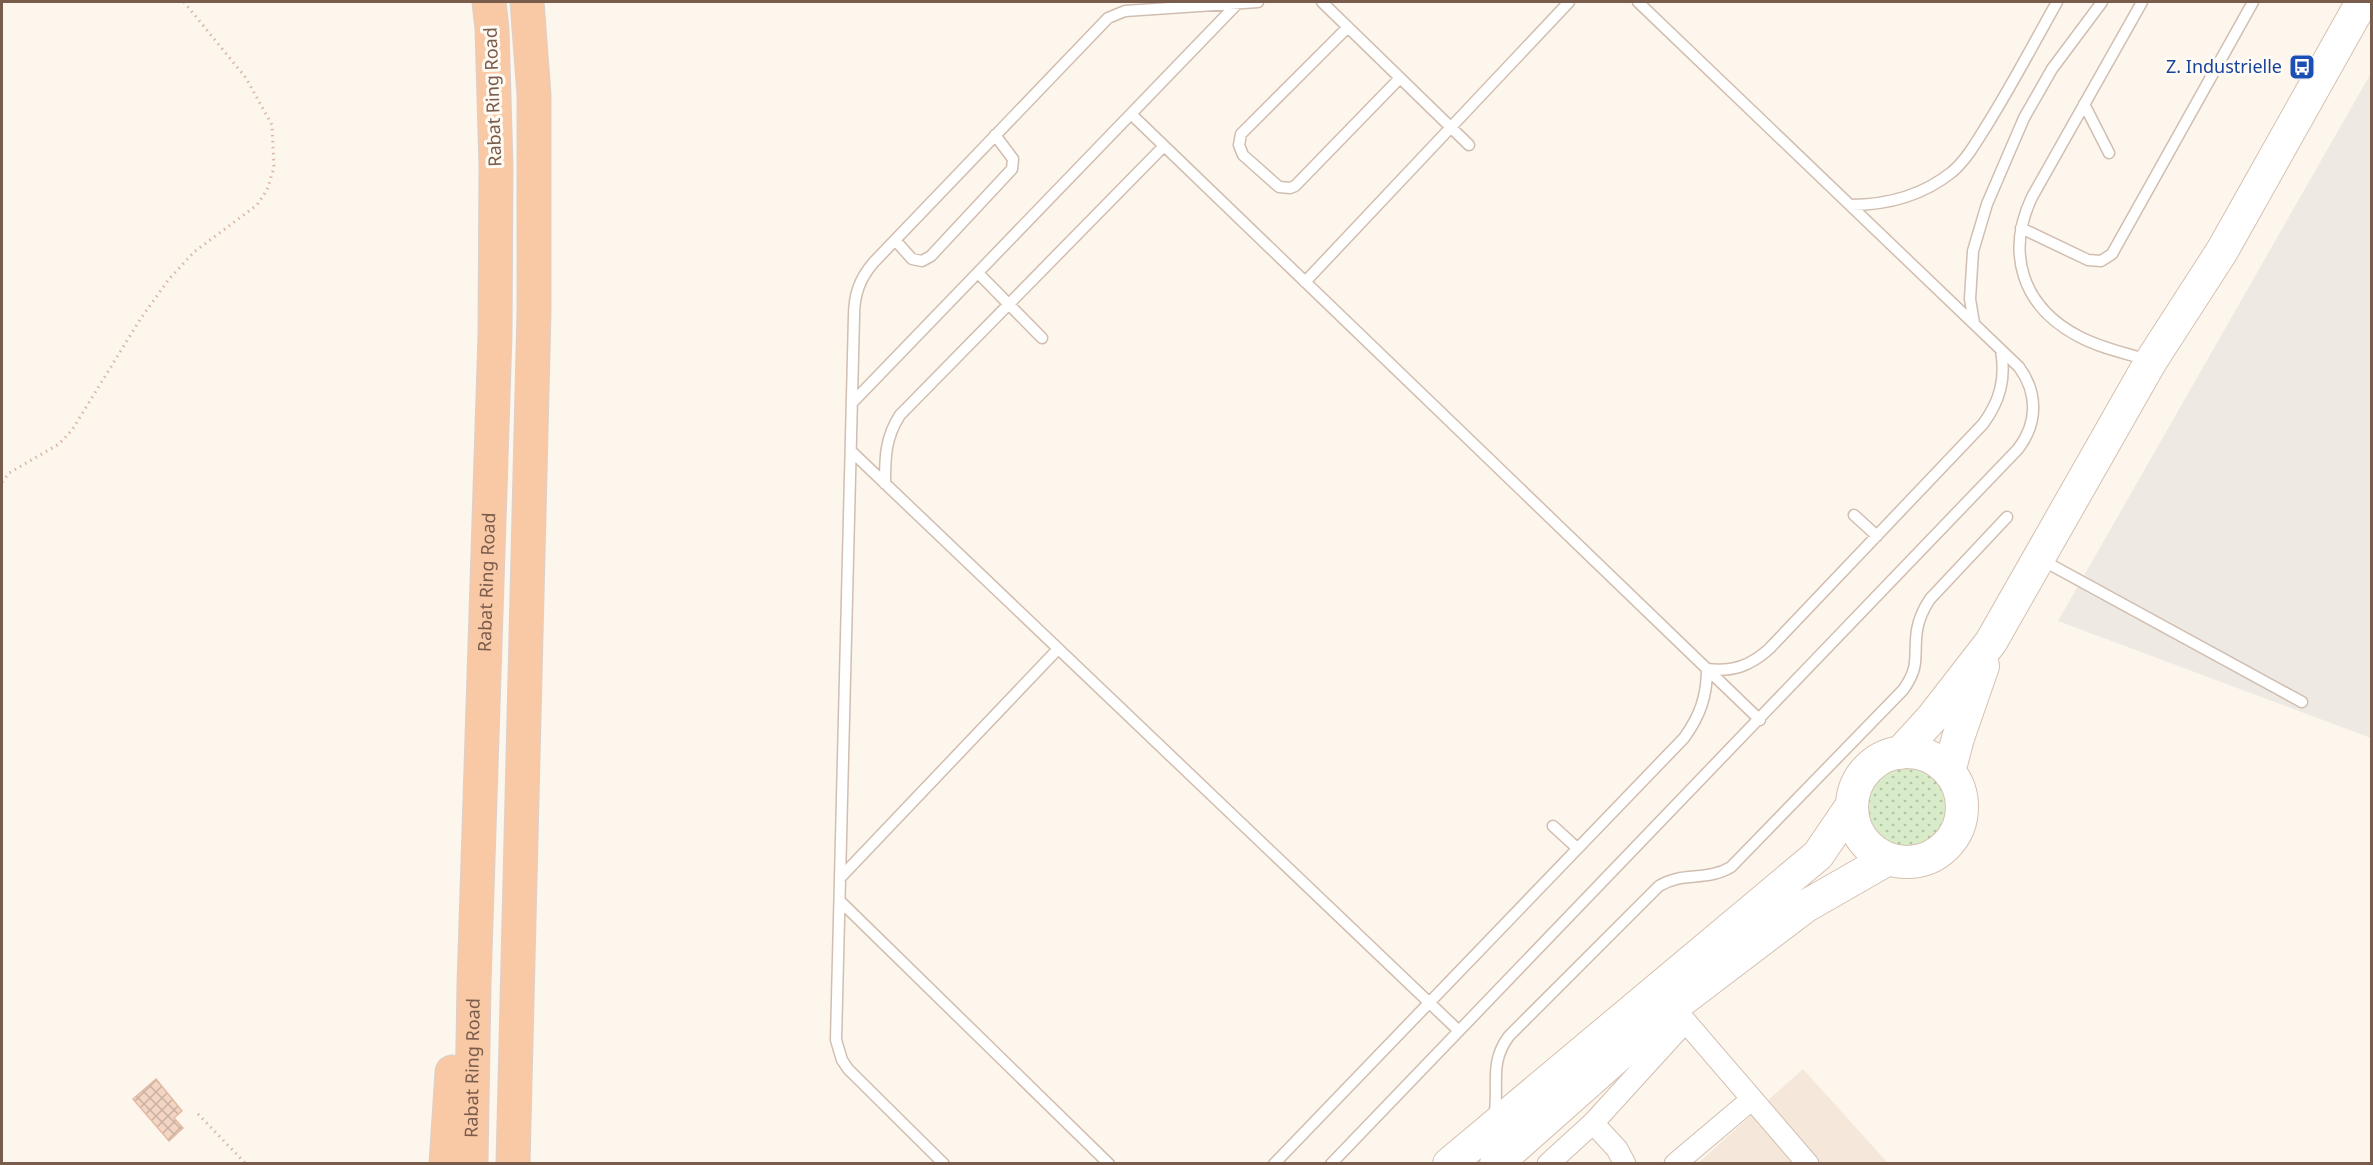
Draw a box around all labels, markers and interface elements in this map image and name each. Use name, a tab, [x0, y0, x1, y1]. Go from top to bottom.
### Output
street label: Rabat Ring Road	[478, 27, 506, 167]
bus stop icon: Z. Industrielle	[2287, 52, 2317, 82]
place label: Z. Industrielle	[2166, 54, 2282, 78]
street label: Rabat Ring Road	[472, 512, 500, 652]
street label: Rabat Ring Road	[458, 998, 485, 1138]

